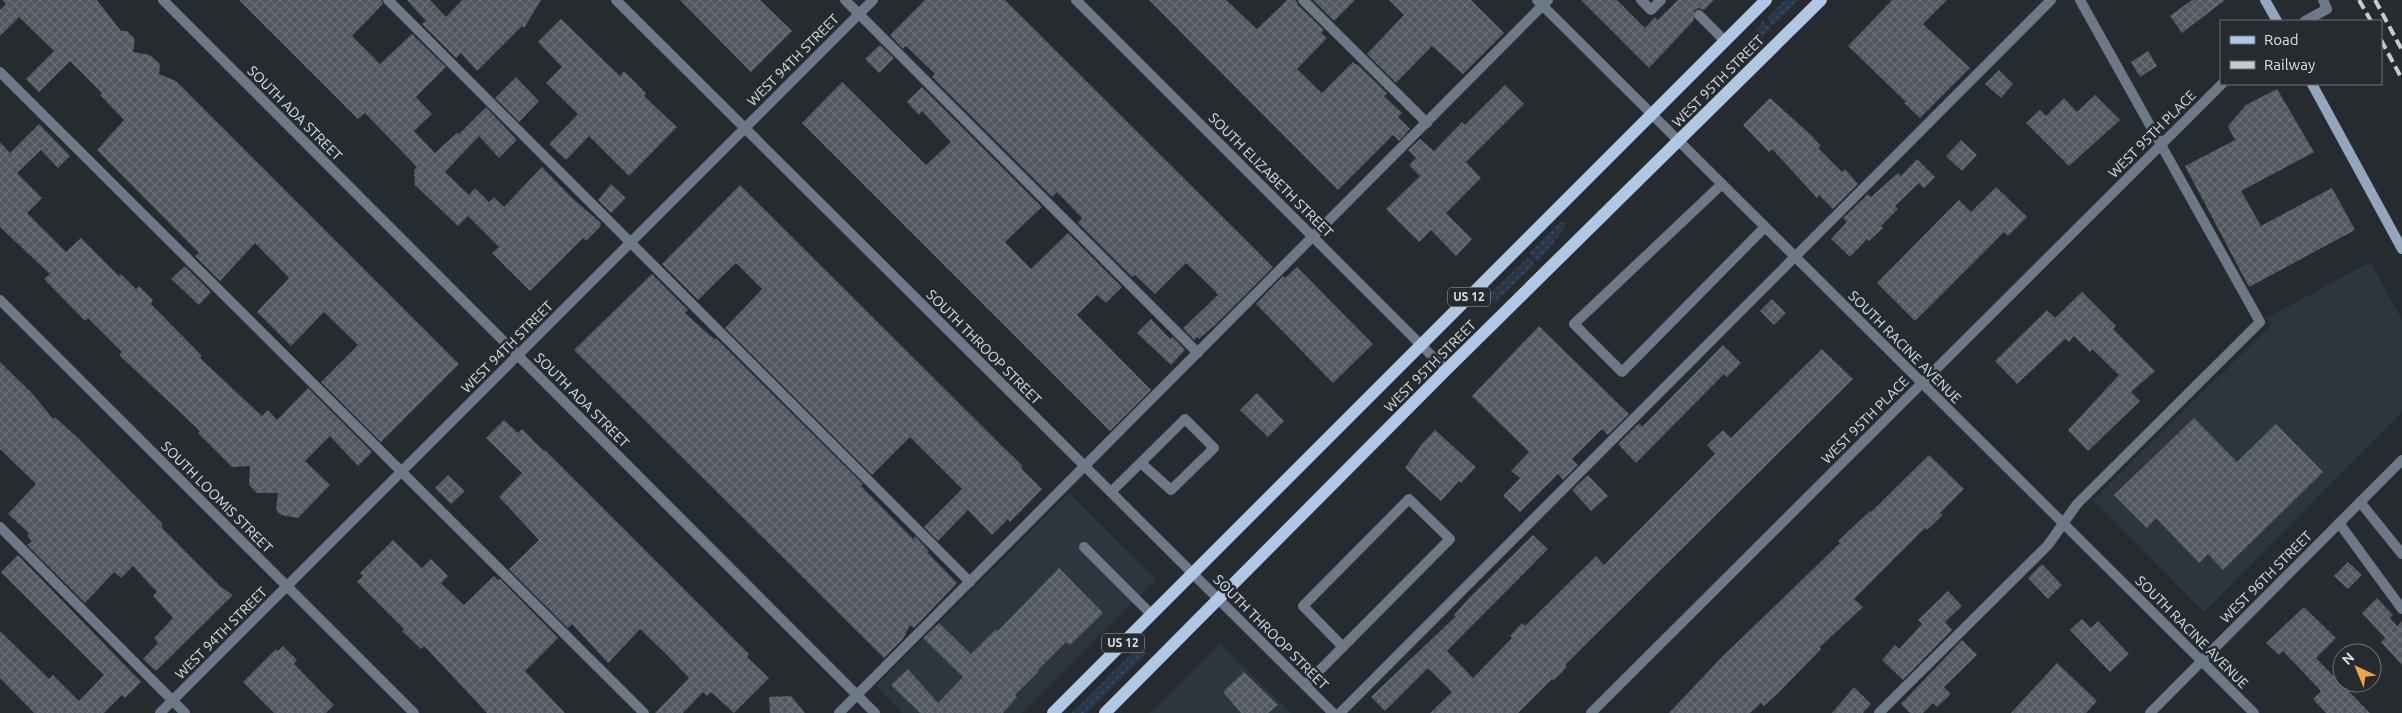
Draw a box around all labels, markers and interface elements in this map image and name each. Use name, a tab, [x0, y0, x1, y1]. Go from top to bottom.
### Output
street label: WEST 94TH STREET	[744, 11, 842, 109]
legend	[2220, 20, 2382, 85]
text: Road	[2264, 31, 2299, 48]
street label: WEST 95TH STREET	[1669, 32, 1767, 130]
text: Railway	[2264, 56, 2315, 73]
street label: SOUTH ADA STREET	[244, 62, 346, 164]
street label: WEST 95TH PLACE	[2105, 87, 2199, 181]
street label: SOUTH ELIZABETH STREET	[1206, 110, 1337, 241]
street label: SOUTH THROOP STREET	[923, 286, 1045, 408]
street label: SOUTH RACINE AVENUE	[1845, 287, 1965, 407]
road number: US 12	[1448, 288, 1490, 306]
street label: WEST 94TH STREET	[458, 298, 556, 396]
street label: WEST 95TH STREET	[1381, 317, 1479, 415]
street label: SOUTH ADA STREET	[531, 349, 633, 451]
street label: WEST 95TH PLACE	[1818, 373, 1912, 467]
street label: SOUTH LOOMIS STREET	[158, 438, 276, 556]
street label: WEST 96TH STREET	[2217, 528, 2315, 626]
street label: SOUTH THROOP STREET	[1210, 571, 1332, 693]
street label: SOUTH RACINE AVENUE	[2132, 572, 2252, 692]
street label: WEST 94TH STREET	[172, 584, 270, 682]
road number: US 12	[1102, 634, 1144, 652]
north arrow	[2332, 643, 2382, 693]
text: N	[2339, 649, 2357, 668]

